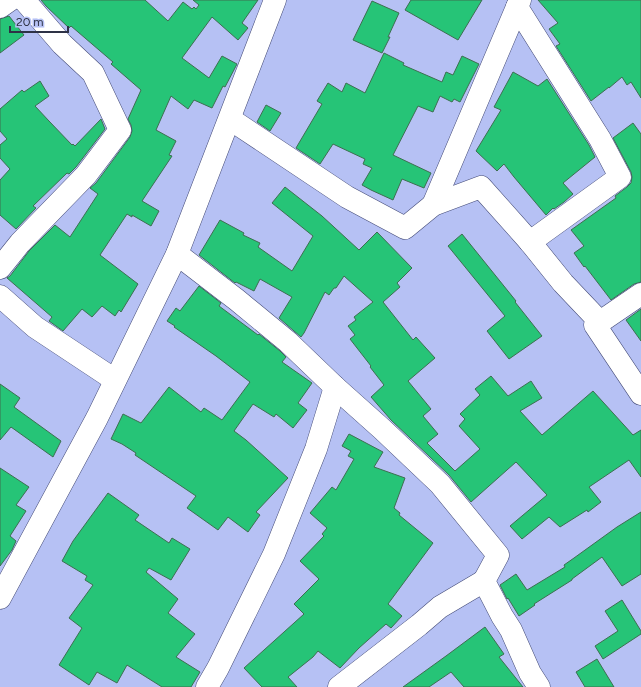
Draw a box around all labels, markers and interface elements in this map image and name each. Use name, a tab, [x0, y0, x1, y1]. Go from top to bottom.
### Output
scale bar	[10, 8, 68, 34]
text: 20 m	[16, 15, 44, 29]

